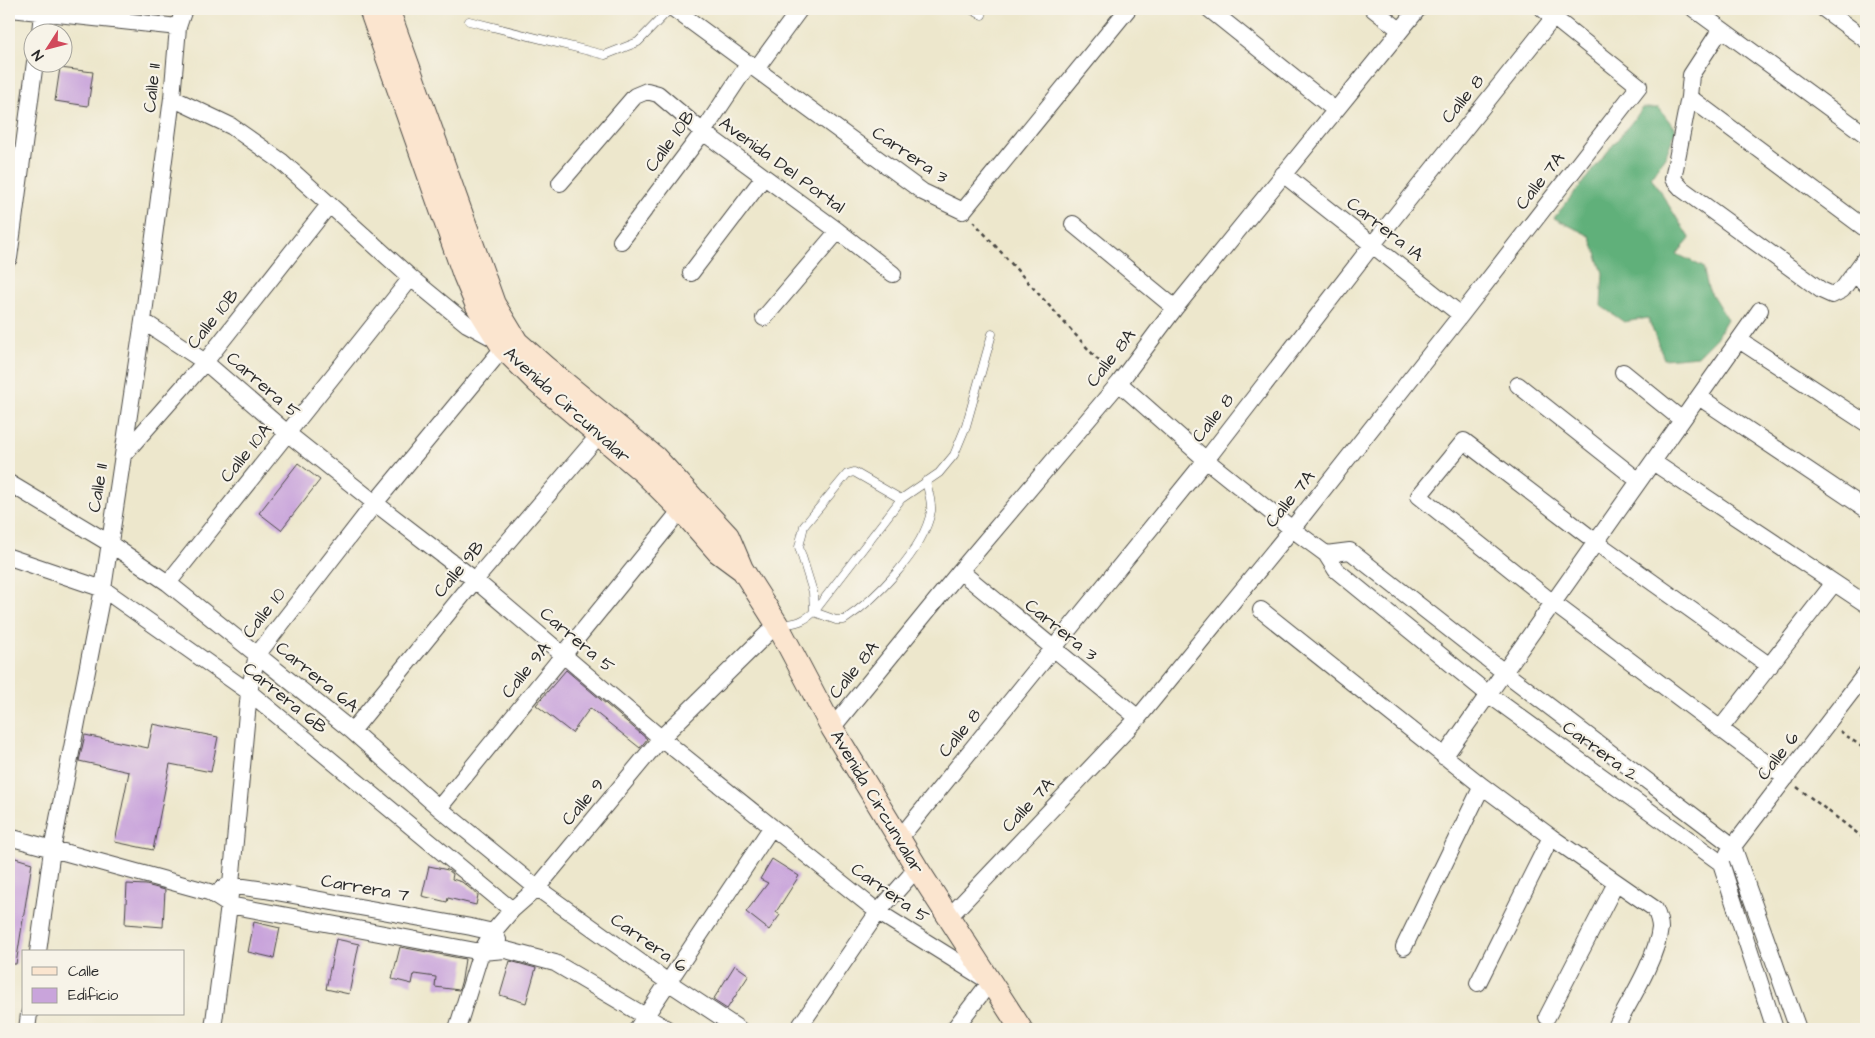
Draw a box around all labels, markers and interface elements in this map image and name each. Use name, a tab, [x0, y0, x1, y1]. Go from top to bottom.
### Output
north arrow	[22, 22, 72, 72]
text: N	[27, 45, 49, 64]
street label: Calle 11	[137, 62, 167, 114]
street label: Calle 8	[1436, 69, 1491, 129]
street label: Calle 10B	[639, 105, 701, 177]
street label: Avenida Del Portal	[714, 111, 850, 219]
street label: Carrera 3	[867, 120, 953, 190]
street label: Calle 7A	[1509, 146, 1571, 215]
street label: Carrera 1A	[1341, 191, 1429, 267]
street label: Calle 10B	[181, 283, 245, 354]
street label: Calle 8A	[1080, 323, 1142, 392]
street label: Avenida Circunvalar	[498, 341, 636, 469]
street label: Carrera 5	[221, 346, 306, 424]
street label: Calle 8	[1186, 388, 1240, 448]
street label: Calle 10A	[214, 418, 278, 488]
street label: Calle 11	[82, 462, 114, 514]
street label: Calle 7A	[1259, 465, 1321, 533]
street label: Calle 9B	[428, 535, 490, 603]
street label: Calle 10	[236, 582, 292, 644]
street label: Carrera 3	[1019, 593, 1103, 667]
street label: Carrera 5	[534, 601, 620, 679]
street label: Calle 8A	[823, 635, 885, 704]
street label: Carrera 6A	[270, 636, 364, 719]
street label: Calle 9A	[495, 636, 557, 704]
street label: Carrera 6B	[238, 656, 333, 740]
street label: Calle 8	[933, 703, 988, 763]
street label: Carrera 2	[1557, 715, 1644, 787]
street label: Avenida Circunvalar	[824, 726, 930, 878]
street label: Calle 6	[1751, 726, 1805, 786]
street label: Calle 7A	[996, 772, 1060, 838]
street label: Calle 9	[556, 773, 610, 831]
street label: Carrera 5	[846, 857, 934, 929]
street label: Carrera 7	[319, 868, 411, 908]
street label: Carrera 6	[605, 907, 693, 979]
legend	[22, 950, 185, 1016]
text: Calle	[68, 961, 99, 982]
text: Edificio	[68, 985, 119, 1006]

